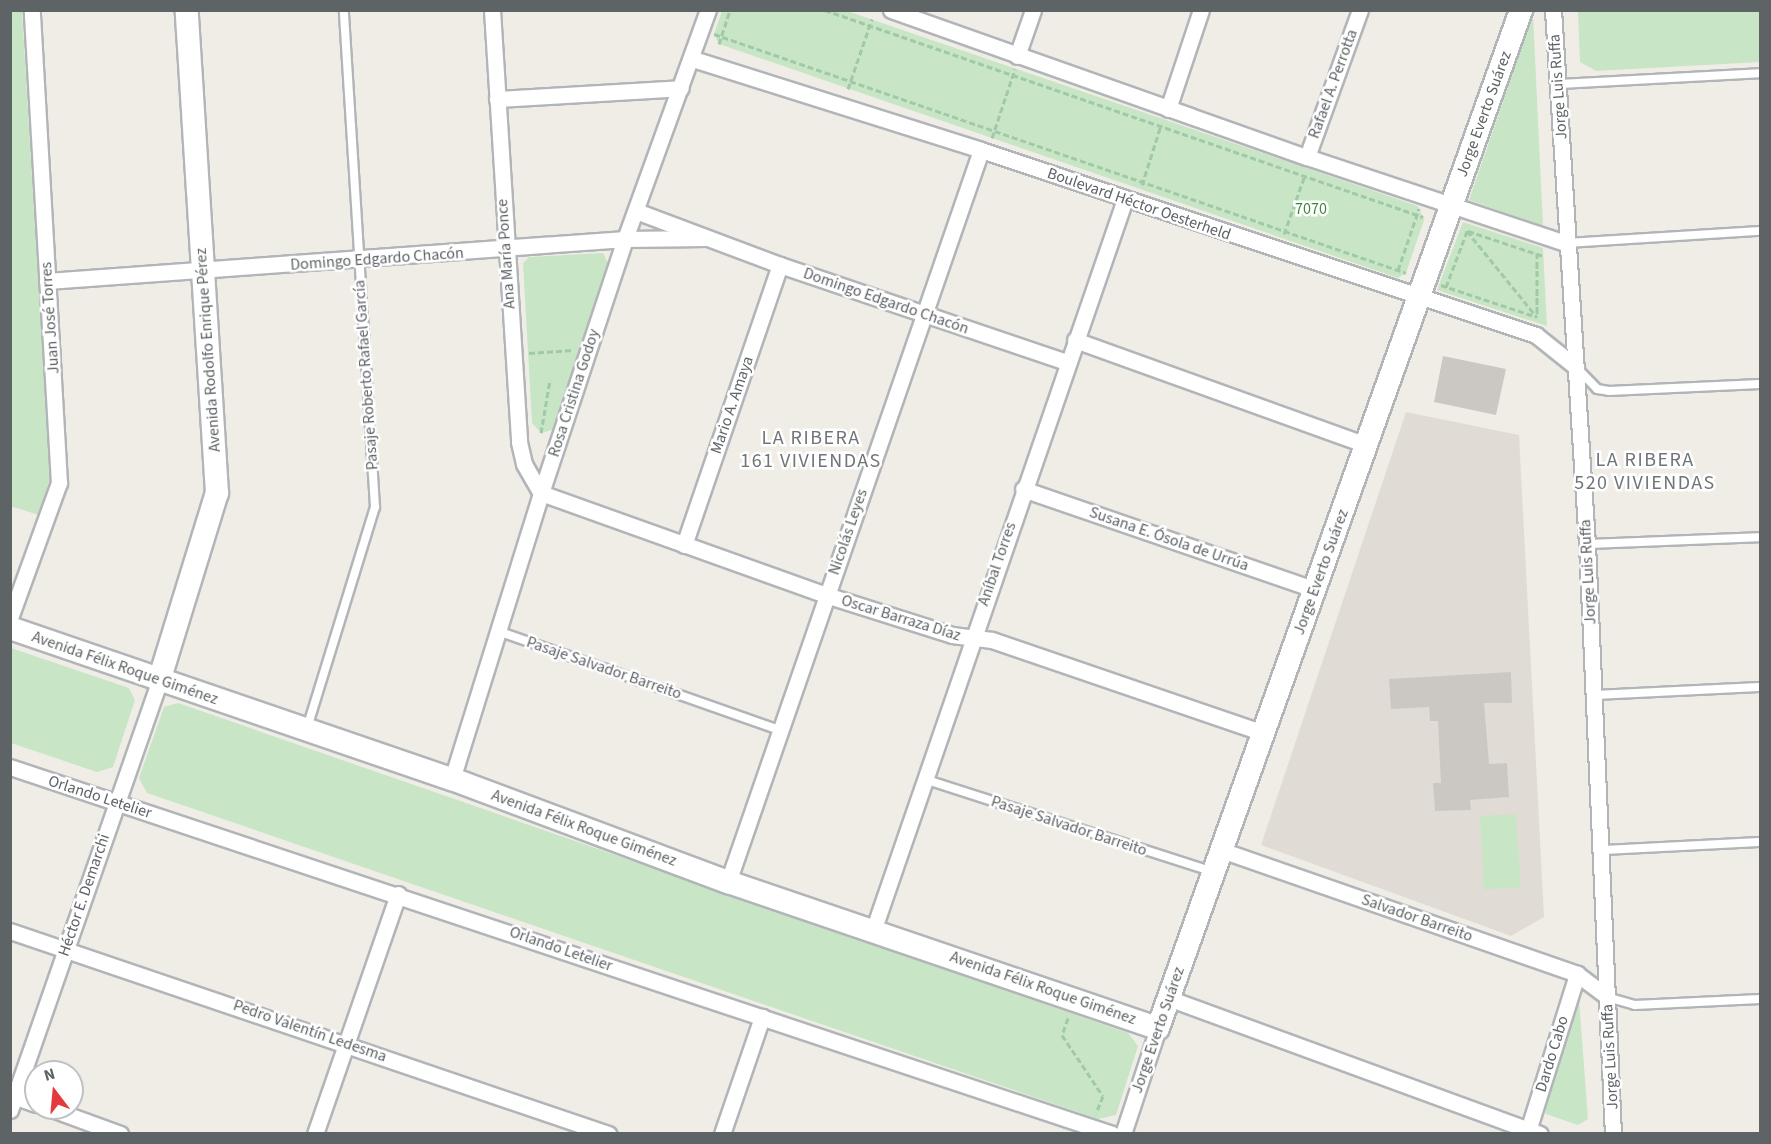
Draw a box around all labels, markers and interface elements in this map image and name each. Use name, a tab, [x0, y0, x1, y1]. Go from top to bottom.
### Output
street label: Rafael A. Perrotta	[1304, 27, 1362, 141]
street label: Jorge Luis Ruffa	[1545, 34, 1571, 140]
street label: Jorge Everto Suárez	[1452, 49, 1516, 179]
street label: Boulevard Héctor Oesterheld	[1045, 164, 1233, 244]
street label: Ana María Ponce	[493, 198, 519, 310]
park label: 7070	[1295, 199, 1327, 219]
street label: Domingo Edgardo Chacón	[290, 243, 464, 275]
street label: Avenida Rodolfo Enrique Pérez	[191, 247, 225, 453]
street label: Juan José Torres	[37, 261, 63, 375]
street label: Domingo Edgardo Chacón	[801, 264, 971, 338]
street label: Pasaje Roberto Rafael García	[350, 279, 382, 471]
street label: Rosa Cristina Godoy	[544, 327, 604, 459]
street label: Mario A. Amaya	[706, 354, 758, 456]
district label: LA RIBERA 161 VIVIENDAS	[740, 426, 882, 473]
district label: LA RIBERA 520 VIVIENDAS	[1574, 449, 1716, 496]
street label: Nicolás Leyes	[824, 487, 872, 577]
street label: Susana E. Ósola de Urrúa	[1087, 503, 1251, 575]
street label: Jorge Everto Suárez	[1289, 507, 1353, 637]
street label: Jorge Luis Ruffa	[1576, 519, 1600, 625]
street label: Aníbal Torres	[974, 520, 1020, 608]
street label: Oscar Barraza Díaz	[839, 591, 963, 645]
street label: Avenida Félix Roque Giménez	[29, 627, 221, 709]
street label: Pasaje Salvador Barreito	[524, 632, 684, 704]
street label: Orlando Letelier	[46, 771, 154, 823]
street label: Avenida Félix Roque Giménez	[489, 786, 679, 870]
street label: Pasaje Salvador Barreito	[989, 792, 1149, 860]
street label: Héctor E. Demarchi	[54, 831, 114, 959]
street label: Salvador Barreito	[1359, 890, 1475, 946]
street label: Orlando Letelier	[507, 922, 615, 976]
street label: Avenida Félix Roque Giménez	[947, 947, 1139, 1029]
street label: Jorge Everto Suárez	[1127, 964, 1189, 1096]
street label: Pedro Valentín Ledesma	[231, 996, 389, 1066]
street label: Jorge Luis Ruffa	[1598, 1004, 1622, 1110]
street label: Dardo Cabo	[1531, 1014, 1573, 1094]
north arrow	[24, 1060, 84, 1120]
text: N	[41, 1063, 58, 1087]

